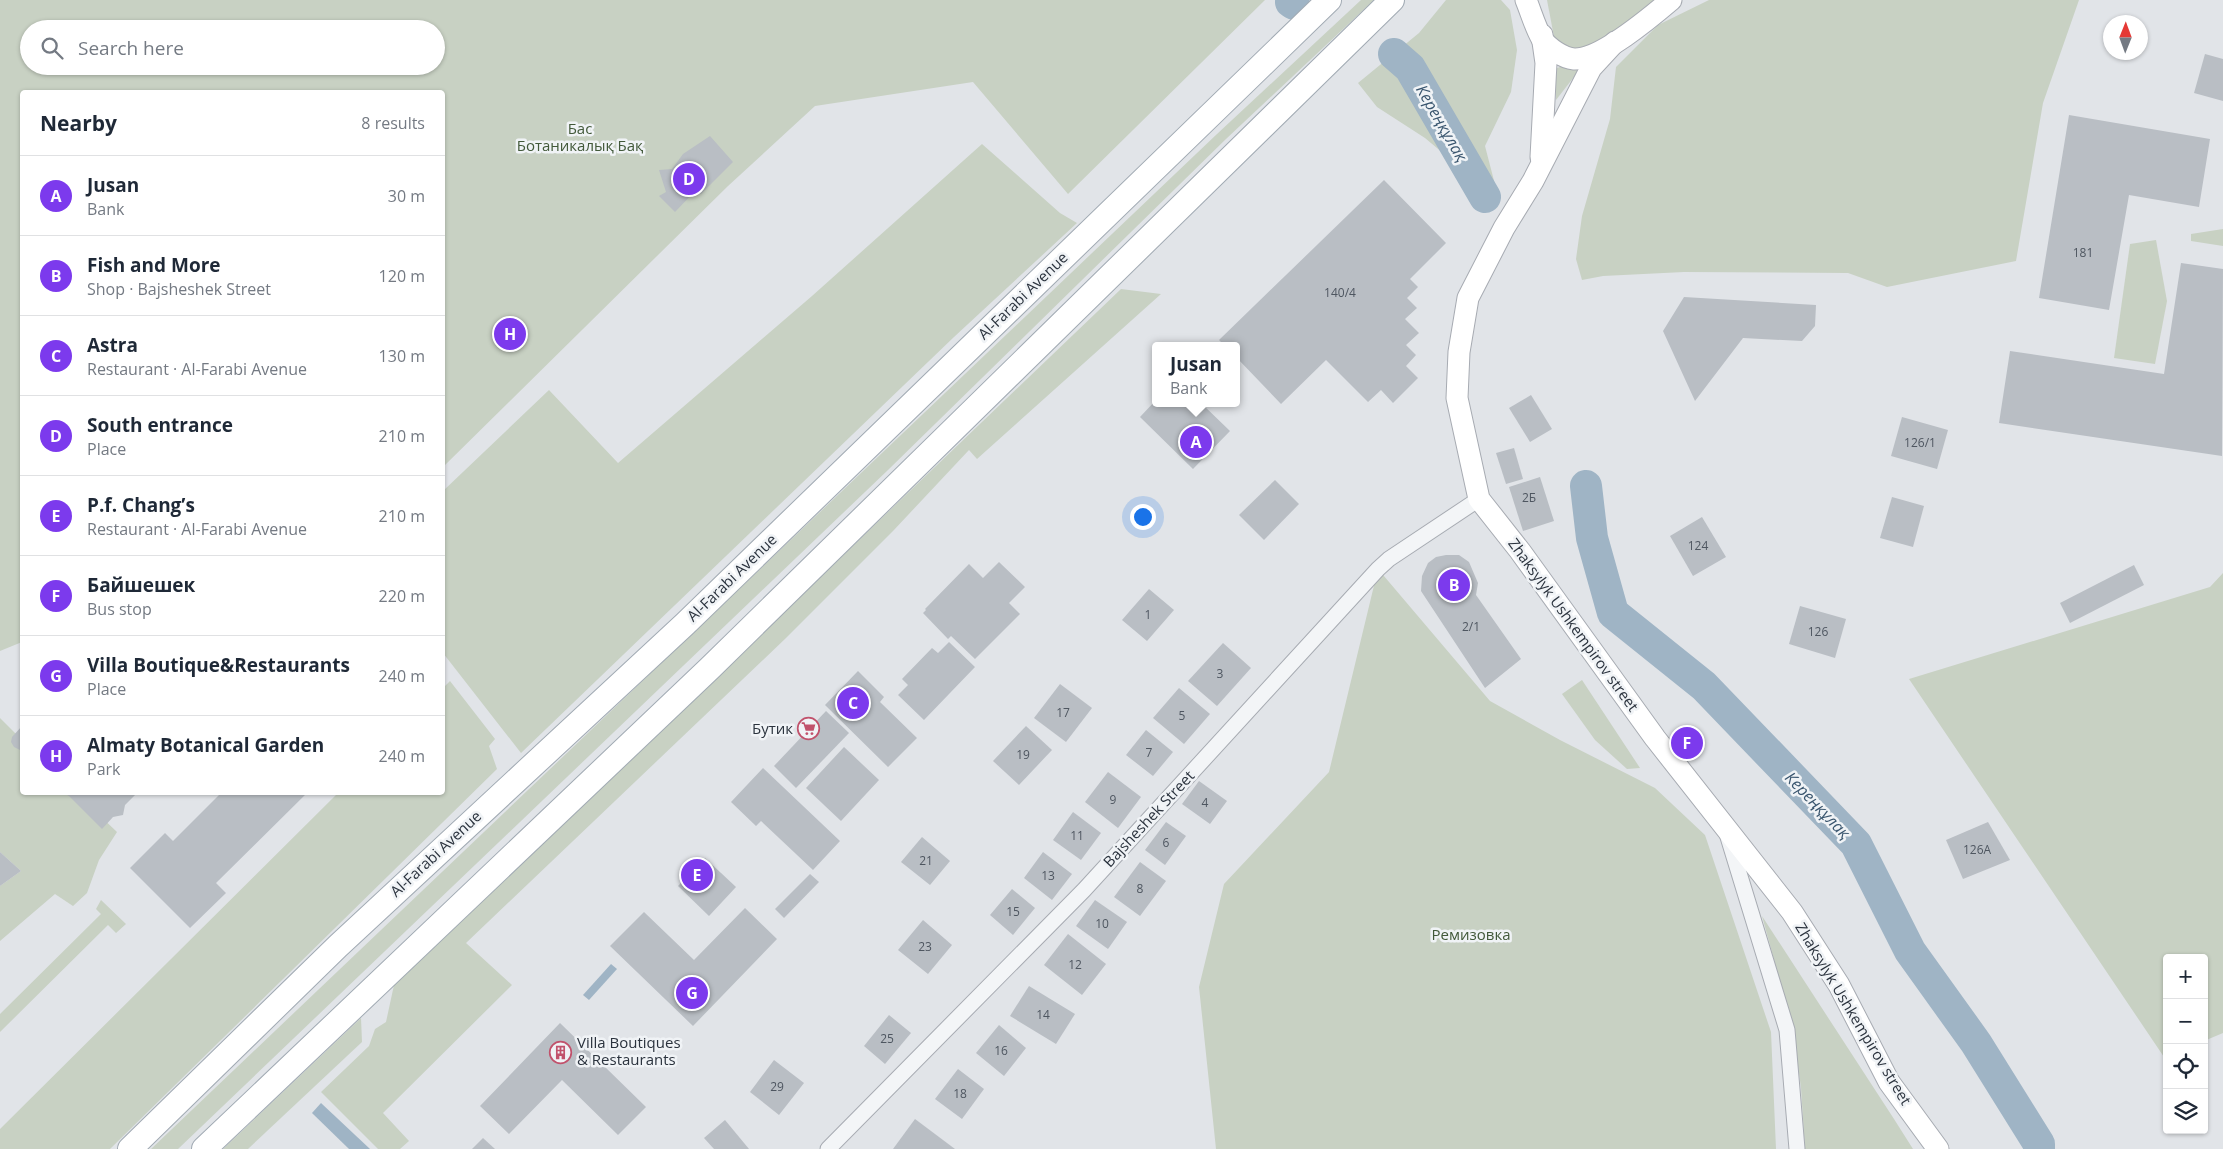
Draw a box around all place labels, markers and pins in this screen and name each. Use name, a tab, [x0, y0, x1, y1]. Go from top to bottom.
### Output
pin: D	[673, 160, 705, 198]
pin: H	[494, 315, 526, 353]
pin: A	[1180, 423, 1212, 461]
pin: B	[1438, 566, 1470, 604]
pin: C	[837, 684, 869, 722]
supermarket icon: Бутик	[797, 717, 821, 741]
place label: Бутик	[752, 718, 793, 738]
pin: F	[1671, 724, 1703, 762]
pin: E	[681, 856, 713, 894]
pin: G	[676, 974, 708, 1012]
place label: Villa Boutiques & Restaurants	[577, 1032, 681, 1069]
building icon: Villa Boutiques & Restaurants	[549, 1040, 573, 1064]

